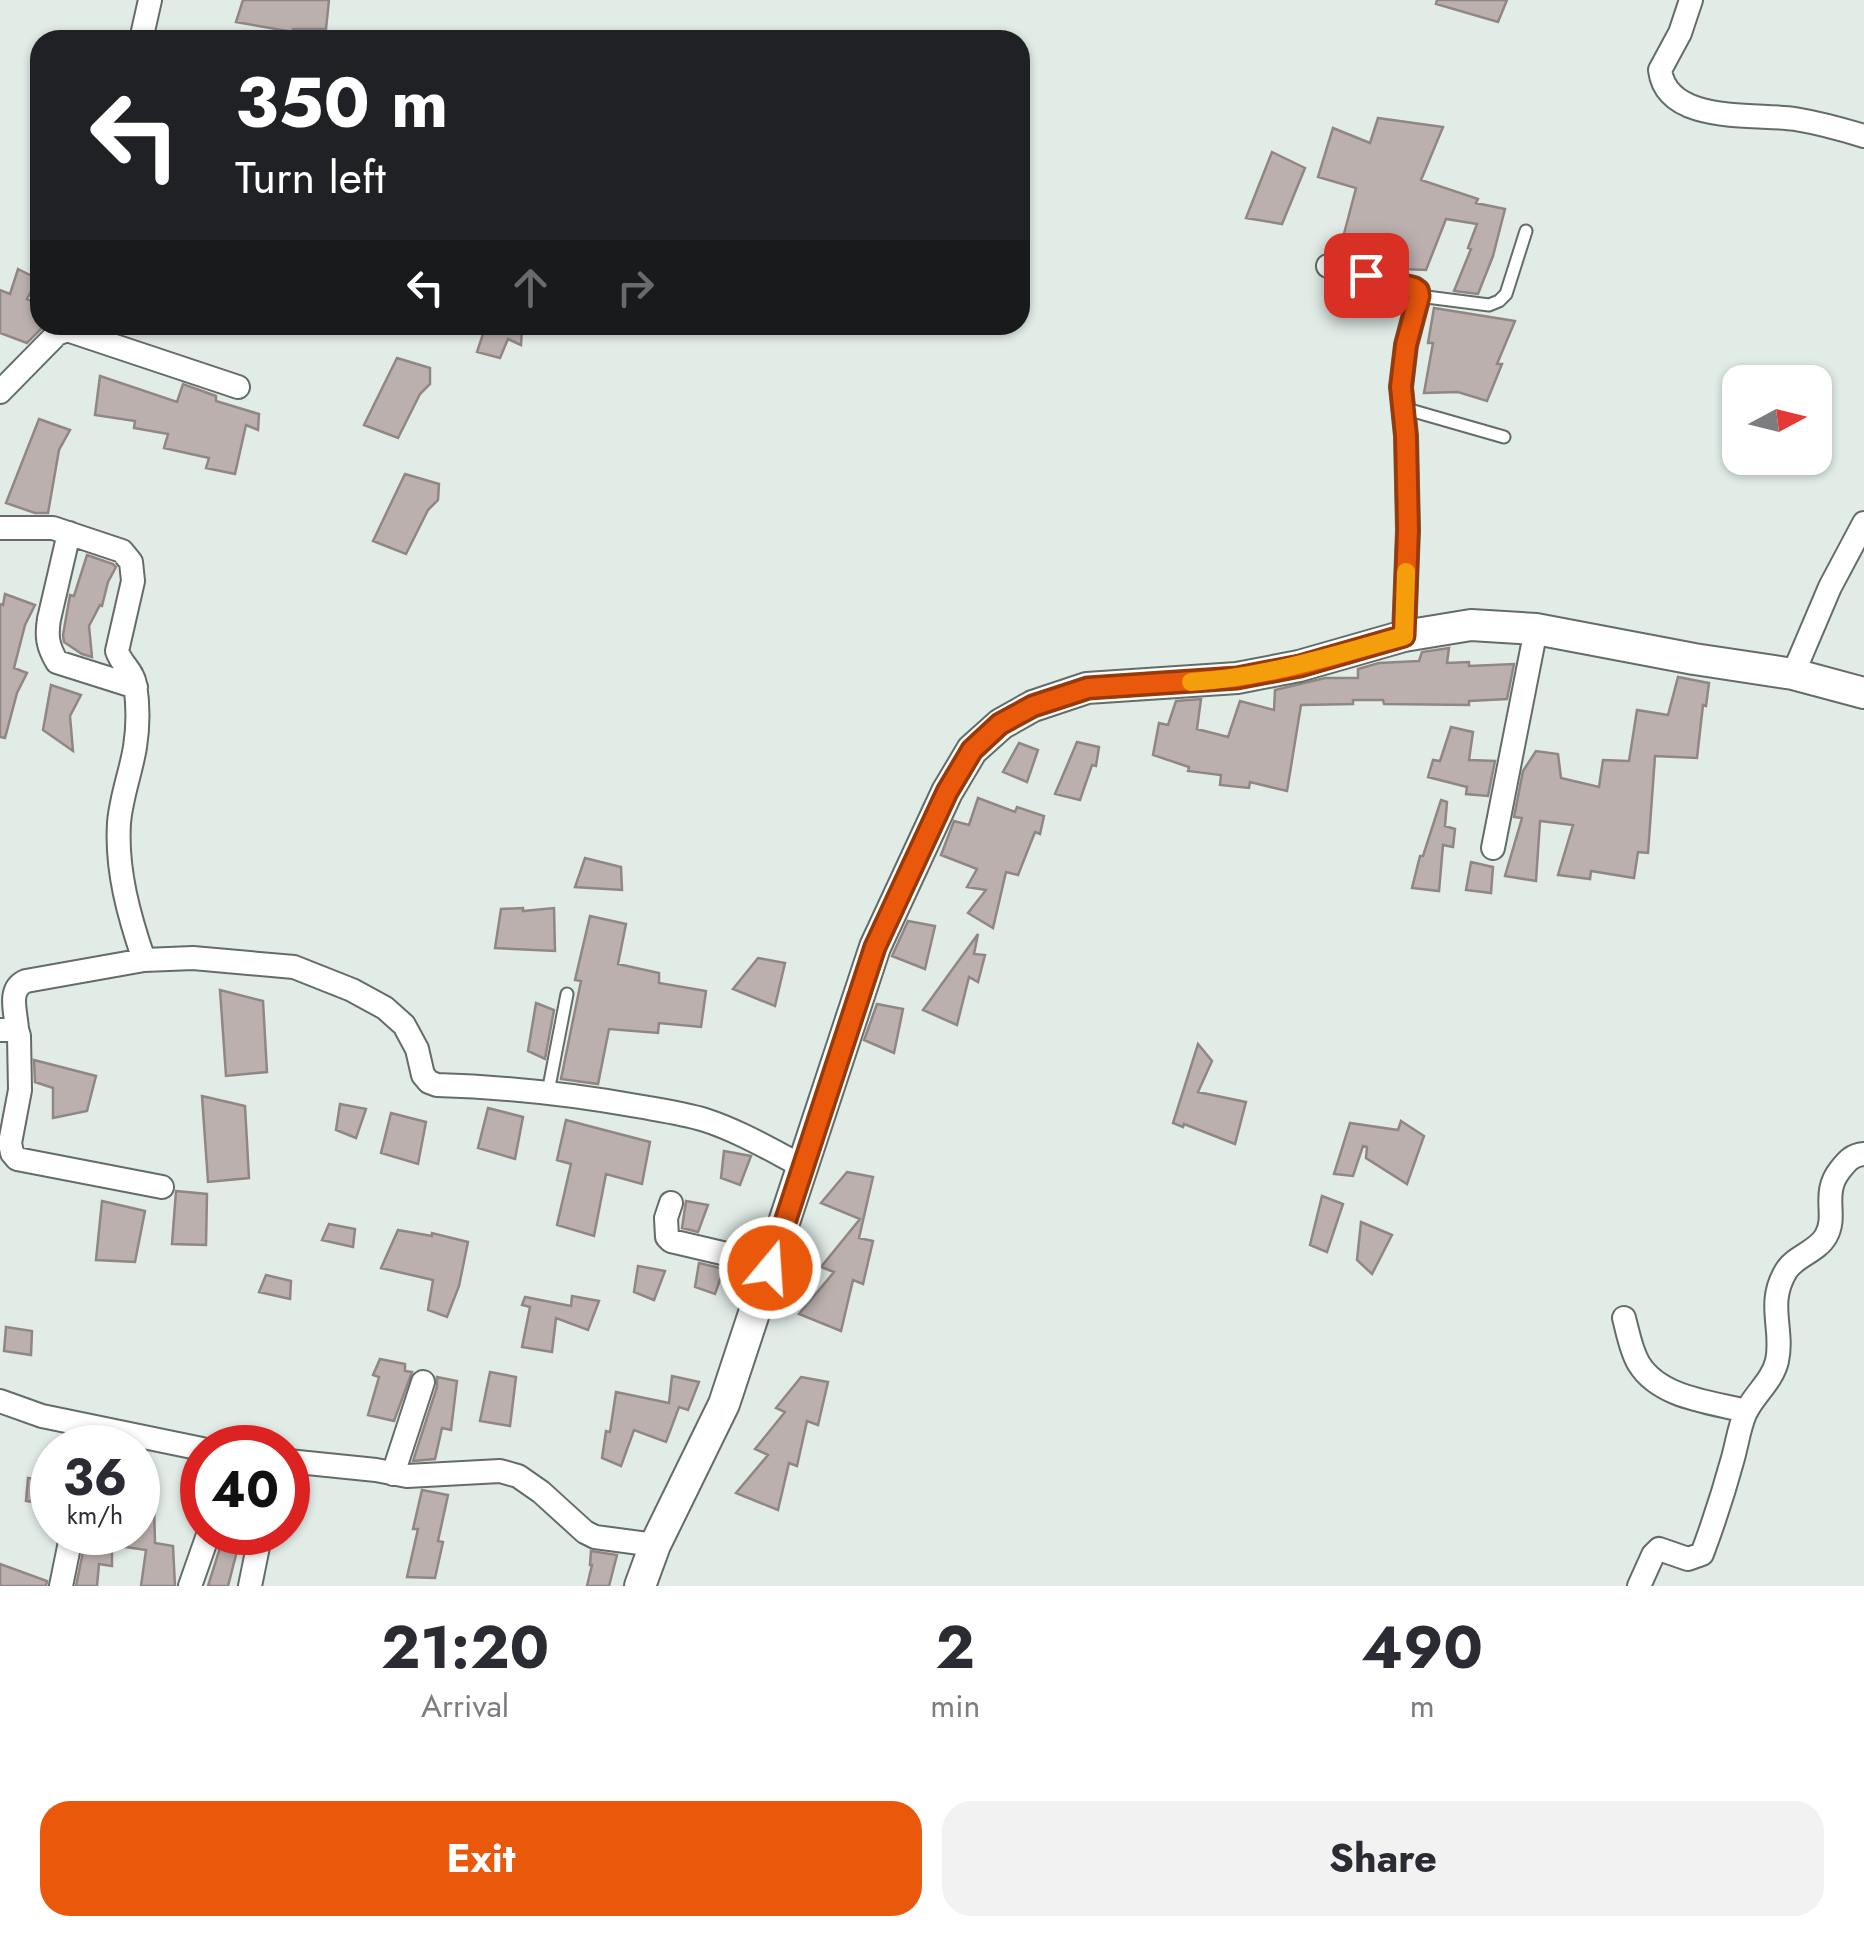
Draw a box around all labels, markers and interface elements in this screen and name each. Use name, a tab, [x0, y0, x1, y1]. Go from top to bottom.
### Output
text: 350 m	[235, 52, 448, 153]
icon: left	[70, 70, 200, 200]
text: Turn left	[235, 145, 386, 210]
pin	[1324, 233, 1409, 318]
icon: arrive	[1339, 248, 1394, 303]
icon: left	[398, 260, 453, 315]
icon: ahead	[503, 260, 558, 315]
icon: right	[608, 260, 663, 315]
north arrow	[1722, 365, 1832, 475]
map controls	[1722, 365, 1832, 475]
position arrow	[718, 1216, 822, 1320]
speed limit sign: 40	[180, 1425, 310, 1555]
text: 36	[63, 1441, 127, 1514]
text: km/h	[67, 1497, 123, 1533]
text: 21:20	[381, 1604, 549, 1691]
text: 2	[936, 1604, 975, 1691]
text: 490	[1361, 1604, 1483, 1691]
text: Arrival	[421, 1683, 509, 1729]
text: min	[930, 1683, 980, 1729]
text: m	[1410, 1683, 1435, 1729]
button: Exit	[40, 1801, 922, 1916]
button: Share	[942, 1801, 1824, 1916]

